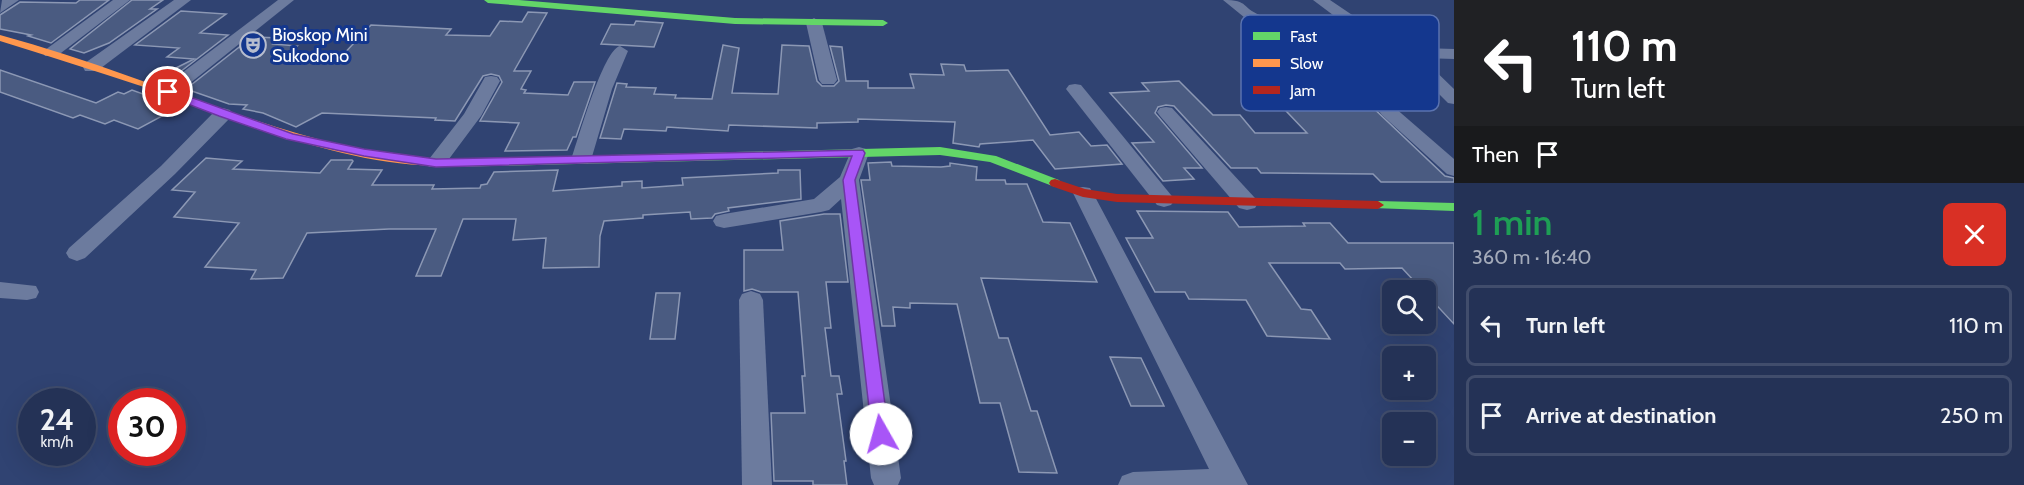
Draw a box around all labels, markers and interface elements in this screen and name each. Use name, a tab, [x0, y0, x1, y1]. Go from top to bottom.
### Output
legend	[1241, 15, 1439, 111]
text: 110 m	[1571, 20, 1678, 72]
place label: Bioskop Mini Sukodono	[272, 24, 368, 67]
icon: left	[1472, 24, 1550, 102]
text: Fast	[1290, 27, 1318, 46]
theatre icon: Bioskop Mini Sukodono	[238, 30, 268, 60]
text: Slow	[1290, 54, 1324, 73]
pin	[142, 66, 193, 117]
text: Turn left	[1571, 72, 1665, 105]
icon: arrive	[151, 75, 184, 108]
text: Jam	[1289, 81, 1316, 100]
icon: arrive	[1531, 138, 1564, 171]
text: Then	[1472, 141, 1519, 168]
text: 1 min	[1472, 200, 1552, 244]
button: close	[1943, 203, 2006, 266]
text: 360 m · 16:40	[1472, 245, 1592, 269]
map controls	[1382, 280, 1436, 466]
button: search	[1382, 280, 1436, 334]
icon: left	[1475, 309, 1508, 342]
text: Turn left	[1526, 312, 1605, 339]
text: 110 m	[1949, 312, 2003, 339]
button: +	[1382, 346, 1436, 400]
speed limit sign: 30	[108, 388, 186, 466]
icon: arrive	[1475, 399, 1508, 432]
text: 24	[40, 401, 74, 438]
position arrow	[849, 402, 913, 466]
text: Arrive at destination	[1526, 402, 1716, 429]
text: 250 m	[1940, 402, 2003, 429]
button: −	[1382, 412, 1436, 466]
text: km/h	[41, 433, 73, 451]

